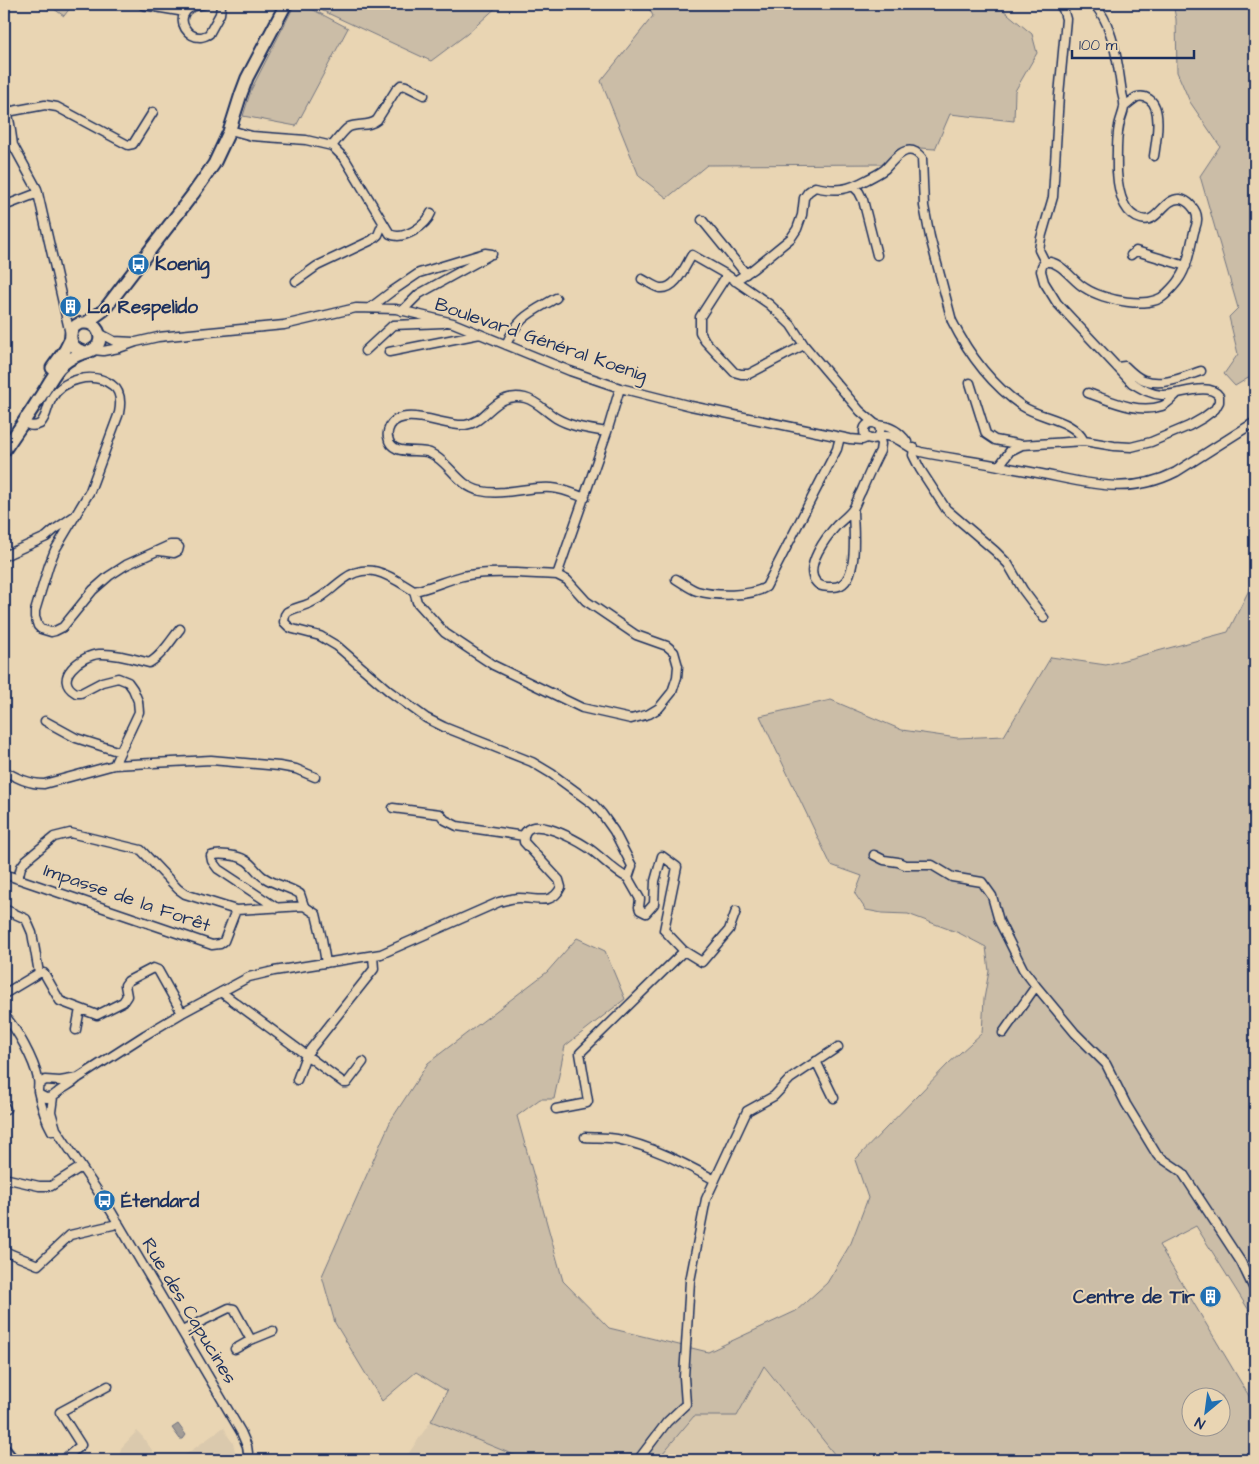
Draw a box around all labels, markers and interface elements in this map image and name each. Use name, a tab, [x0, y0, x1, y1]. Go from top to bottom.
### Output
scale bar	[1072, 28, 1194, 60]
text: 100 m	[1079, 35, 1118, 56]
place label: Koenig	[155, 251, 210, 279]
bus stop icon: Koenig	[127, 252, 151, 276]
street label: Boulevard Général Koenig	[431, 291, 651, 390]
place label: La Respelido	[87, 294, 198, 321]
building icon: La Respelido	[59, 295, 83, 319]
street label: Impasse de la Forêt	[40, 857, 214, 939]
place label: Étendard	[121, 1188, 200, 1215]
bus stop icon: Étendard	[93, 1189, 117, 1213]
street label: Rue des Capucines	[135, 1233, 243, 1389]
place label: Centre de Tir	[1073, 1284, 1196, 1311]
building icon: Centre de Tir	[1199, 1285, 1223, 1309]
north arrow	[1182, 1386, 1232, 1436]
text: N	[1191, 1412, 1209, 1433]

